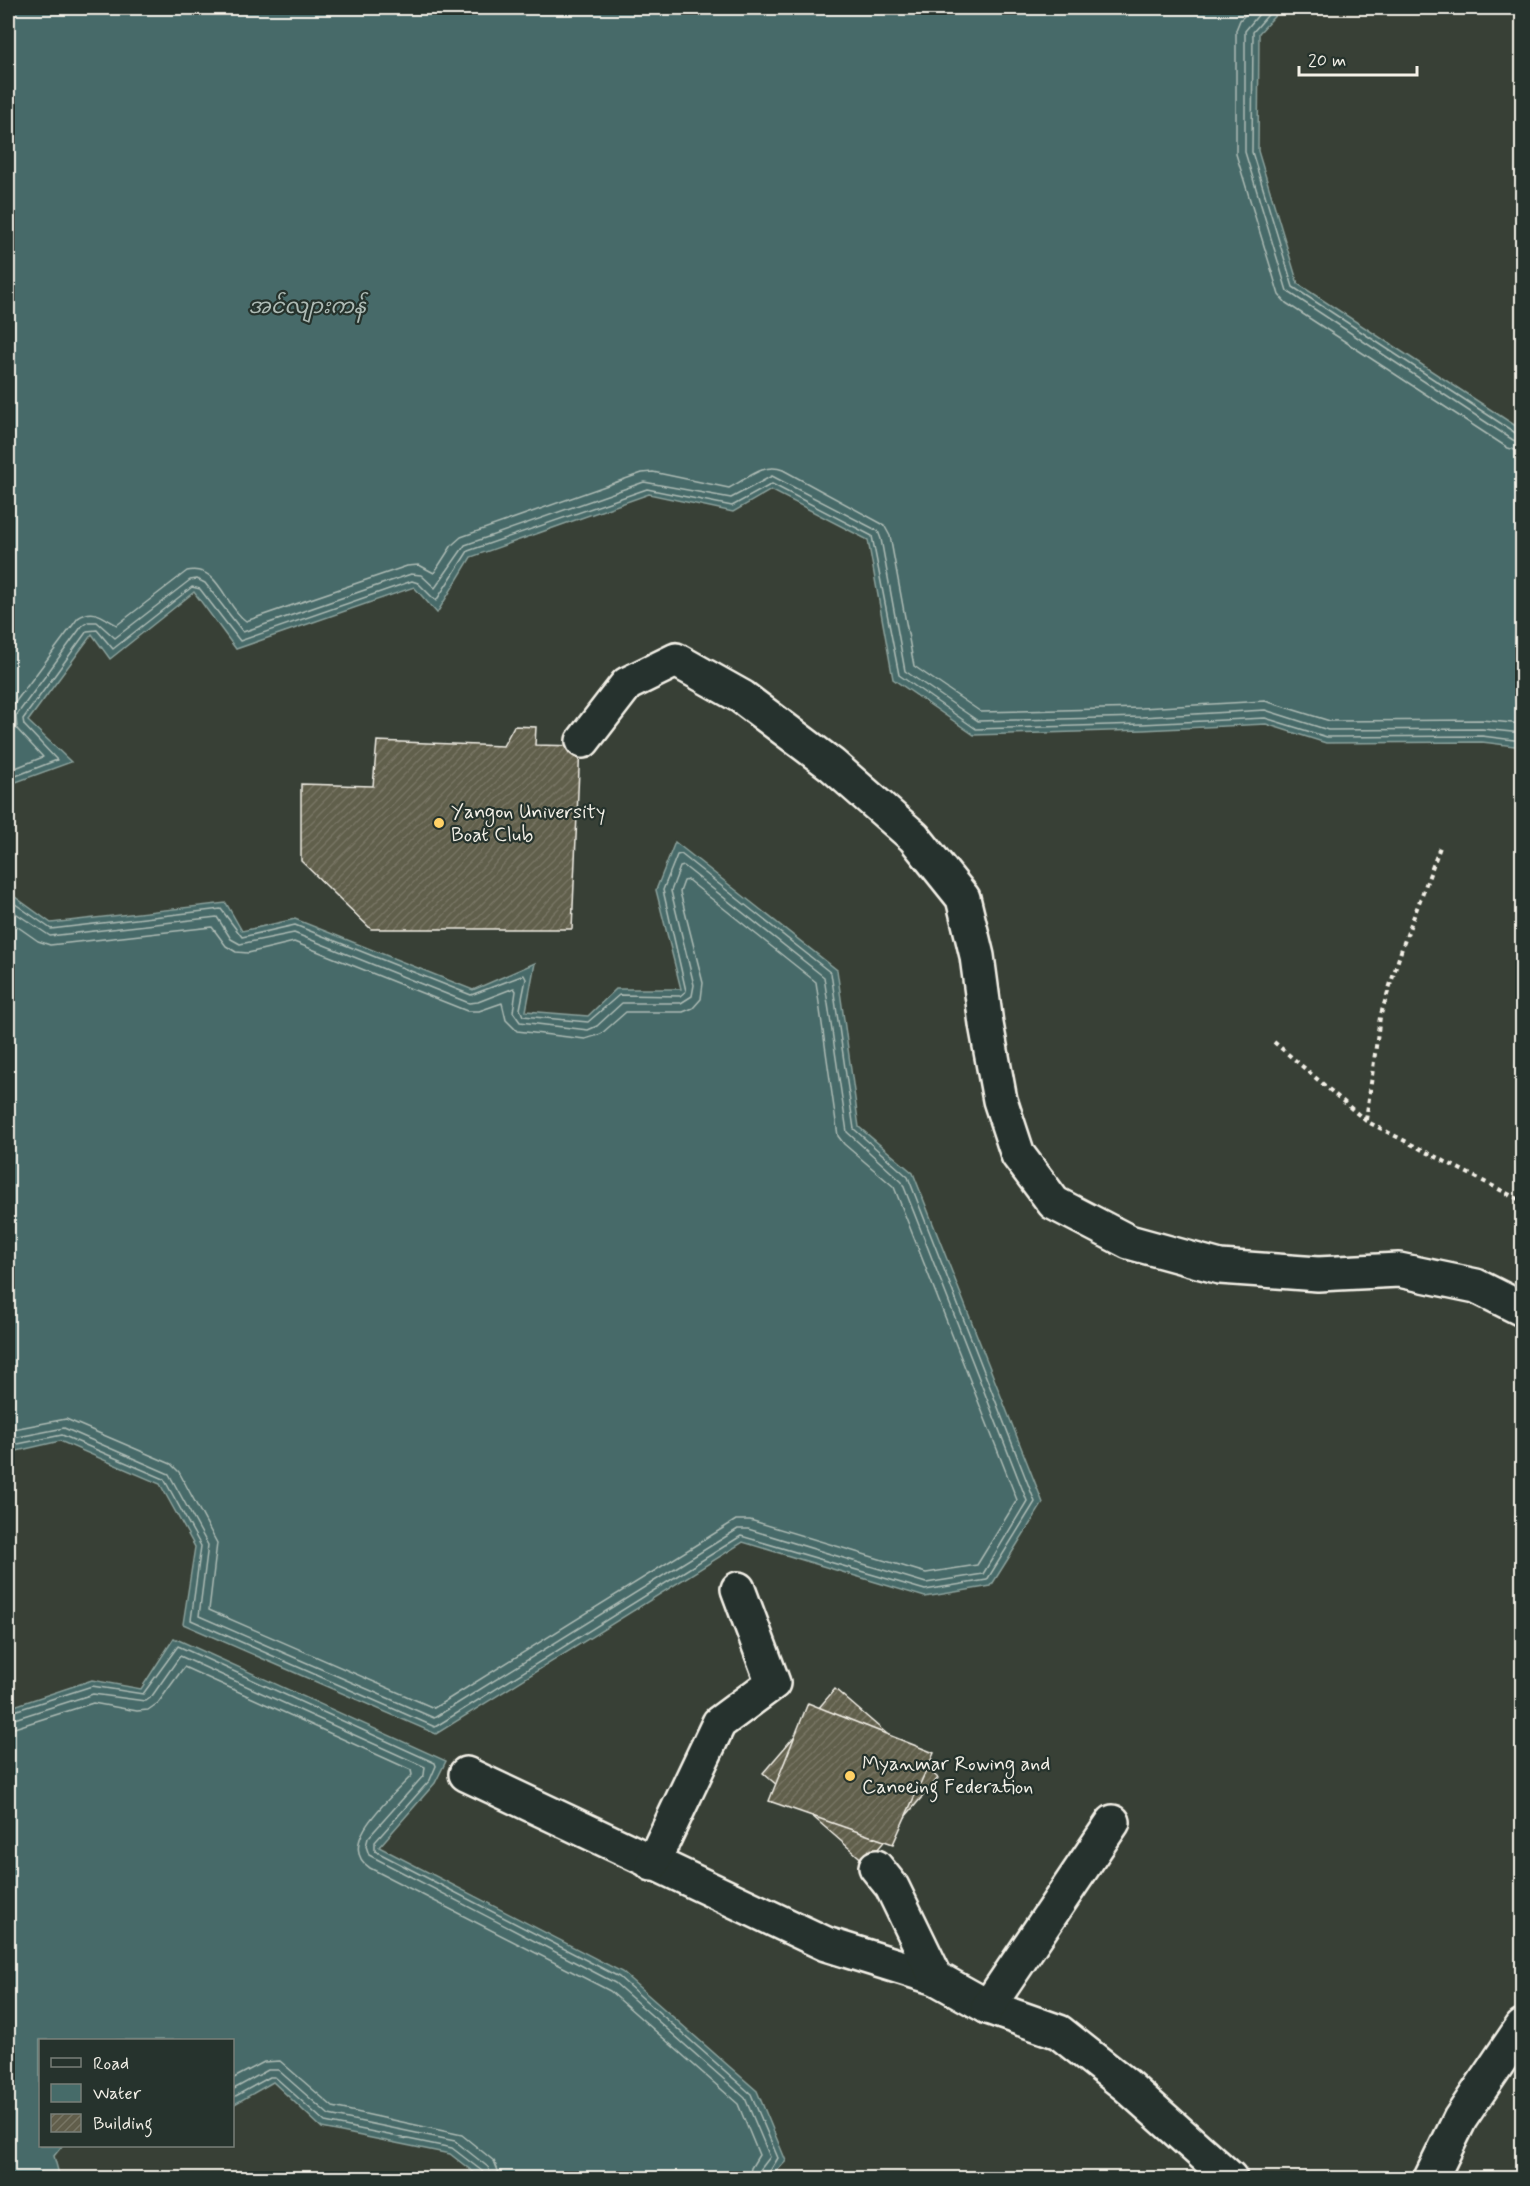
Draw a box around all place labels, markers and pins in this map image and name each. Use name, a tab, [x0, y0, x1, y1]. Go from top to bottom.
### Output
place label: Yangon University Boat Club	[451, 799, 605, 849]
marker: Yangon University Boat Club	[432, 816, 446, 830]
place label: Myanmar Rowing and Canoeing Federation	[862, 1751, 1050, 1803]
marker: Myanmar Rowing and Canoeing Federation	[843, 1769, 857, 1783]

